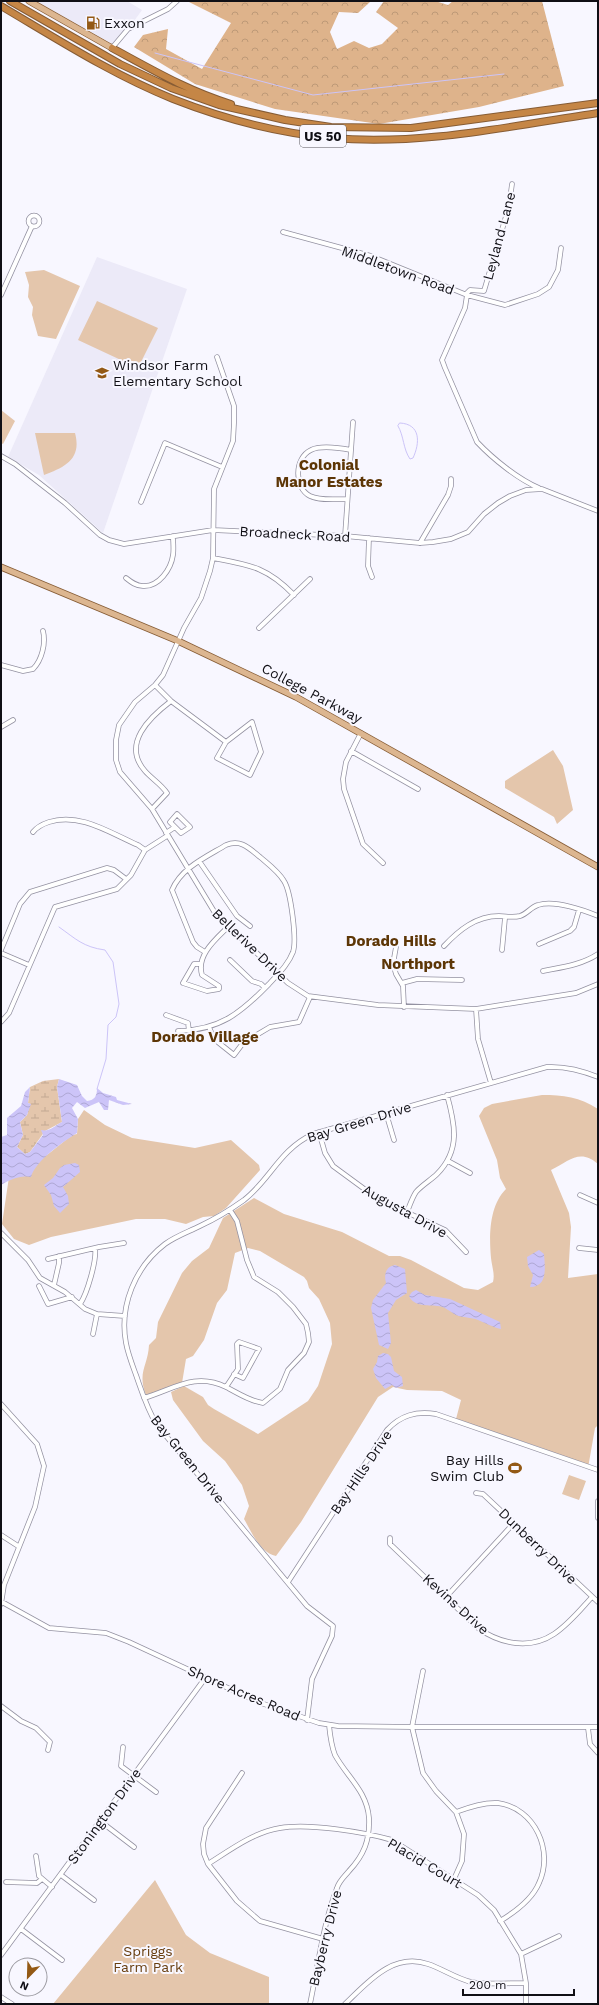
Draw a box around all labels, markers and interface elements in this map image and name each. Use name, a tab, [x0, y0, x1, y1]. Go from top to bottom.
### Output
fuel station icon: Exxon	[85, 15, 101, 31]
place label: Exxon	[104, 15, 145, 31]
road number: US 50	[300, 125, 346, 147]
street label: Leyland Lane	[480, 190, 518, 282]
street label: Middletown Road	[339, 242, 457, 298]
place label: Windsor Farm Elementary School	[113, 357, 243, 389]
school or university icon: Windsor Farm Elementary School	[94, 365, 110, 381]
district label: Colonial Manor Estates	[276, 456, 382, 491]
street label: Broadneck Road	[239, 523, 351, 545]
street label: College Parkway	[259, 660, 366, 727]
street label: Bellerive Drive	[209, 905, 291, 985]
district label: Dorado Hills	[346, 932, 436, 950]
district label: Northport	[381, 955, 455, 973]
district label: Dorado Village	[151, 1028, 259, 1046]
street label: Bay Green Drive	[305, 1099, 413, 1145]
street label: Augusta Drive	[360, 1181, 450, 1241]
street label: Bay Green Drive	[148, 1412, 228, 1506]
street label: Bay Hills Drive	[327, 1427, 395, 1517]
place label: Bay Hills Swim Club	[430, 1452, 504, 1484]
sports icon: Bay Hills Swim Club	[507, 1460, 523, 1476]
street label: Dunberry Drive	[496, 1505, 580, 1587]
street label: Kevins Drive	[420, 1570, 492, 1638]
street label: Shore Acres Road	[185, 1662, 303, 1724]
street label: Stonington Drive	[64, 1765, 144, 1867]
street label: Placid Court	[385, 1835, 465, 1891]
street label: Bayberry Drive	[305, 1888, 345, 1988]
park label: Spriggs Farm Park	[113, 1943, 183, 1975]
north arrow	[8, 1957, 48, 1997]
scale bar	[463, 1971, 574, 1997]
text: N	[18, 1978, 31, 1993]
text: 200 m	[469, 1978, 506, 1992]

